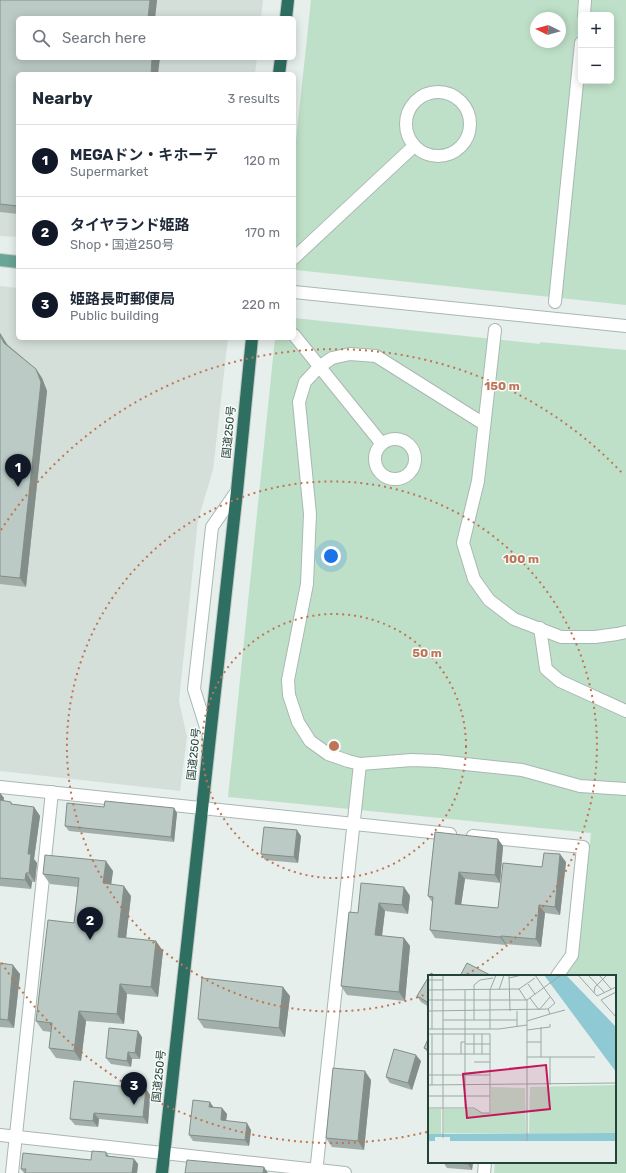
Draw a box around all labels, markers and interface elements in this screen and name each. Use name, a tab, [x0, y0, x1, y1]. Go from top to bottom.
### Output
north arrow	[530, 12, 566, 48]
map controls	[578, 12, 614, 84]
button: +	[578, 12, 614, 48]
search box	[16, 16, 296, 60]
icon: search	[30, 27, 52, 49]
text: Search here	[62, 29, 146, 47]
button: −	[578, 48, 614, 84]
text: Nearby	[32, 88, 93, 108]
text: 3 results	[228, 91, 280, 106]
text: MEGAドン・キホーテ	[70, 146, 218, 164]
text: 1	[42, 153, 48, 168]
text: 120 m	[244, 153, 280, 168]
text: Supermarket	[70, 164, 148, 179]
text: タイヤランド姫路	[70, 216, 190, 234]
text: 2	[41, 225, 49, 240]
text: 170 m	[245, 225, 280, 240]
text: Shop · 国道250号	[70, 237, 174, 252]
text: 姫路長町郵便局	[70, 290, 175, 308]
text: 3	[41, 297, 49, 312]
text: 220 m	[242, 297, 280, 312]
text: Public building	[70, 308, 159, 323]
text: 150 m	[484, 379, 520, 393]
street label: 国道250号	[220, 405, 238, 459]
pin: 1	[5, 454, 31, 487]
your location	[321, 546, 341, 566]
text: 100 m	[503, 552, 539, 566]
text: 50 m	[412, 646, 442, 660]
street label: 国道250号	[185, 727, 203, 781]
centre of rings	[327, 739, 341, 753]
pin: 2	[77, 907, 103, 940]
inset map	[428, 975, 616, 1163]
street label: 国道250号	[150, 1049, 168, 1103]
pin: 3	[121, 1072, 147, 1105]

